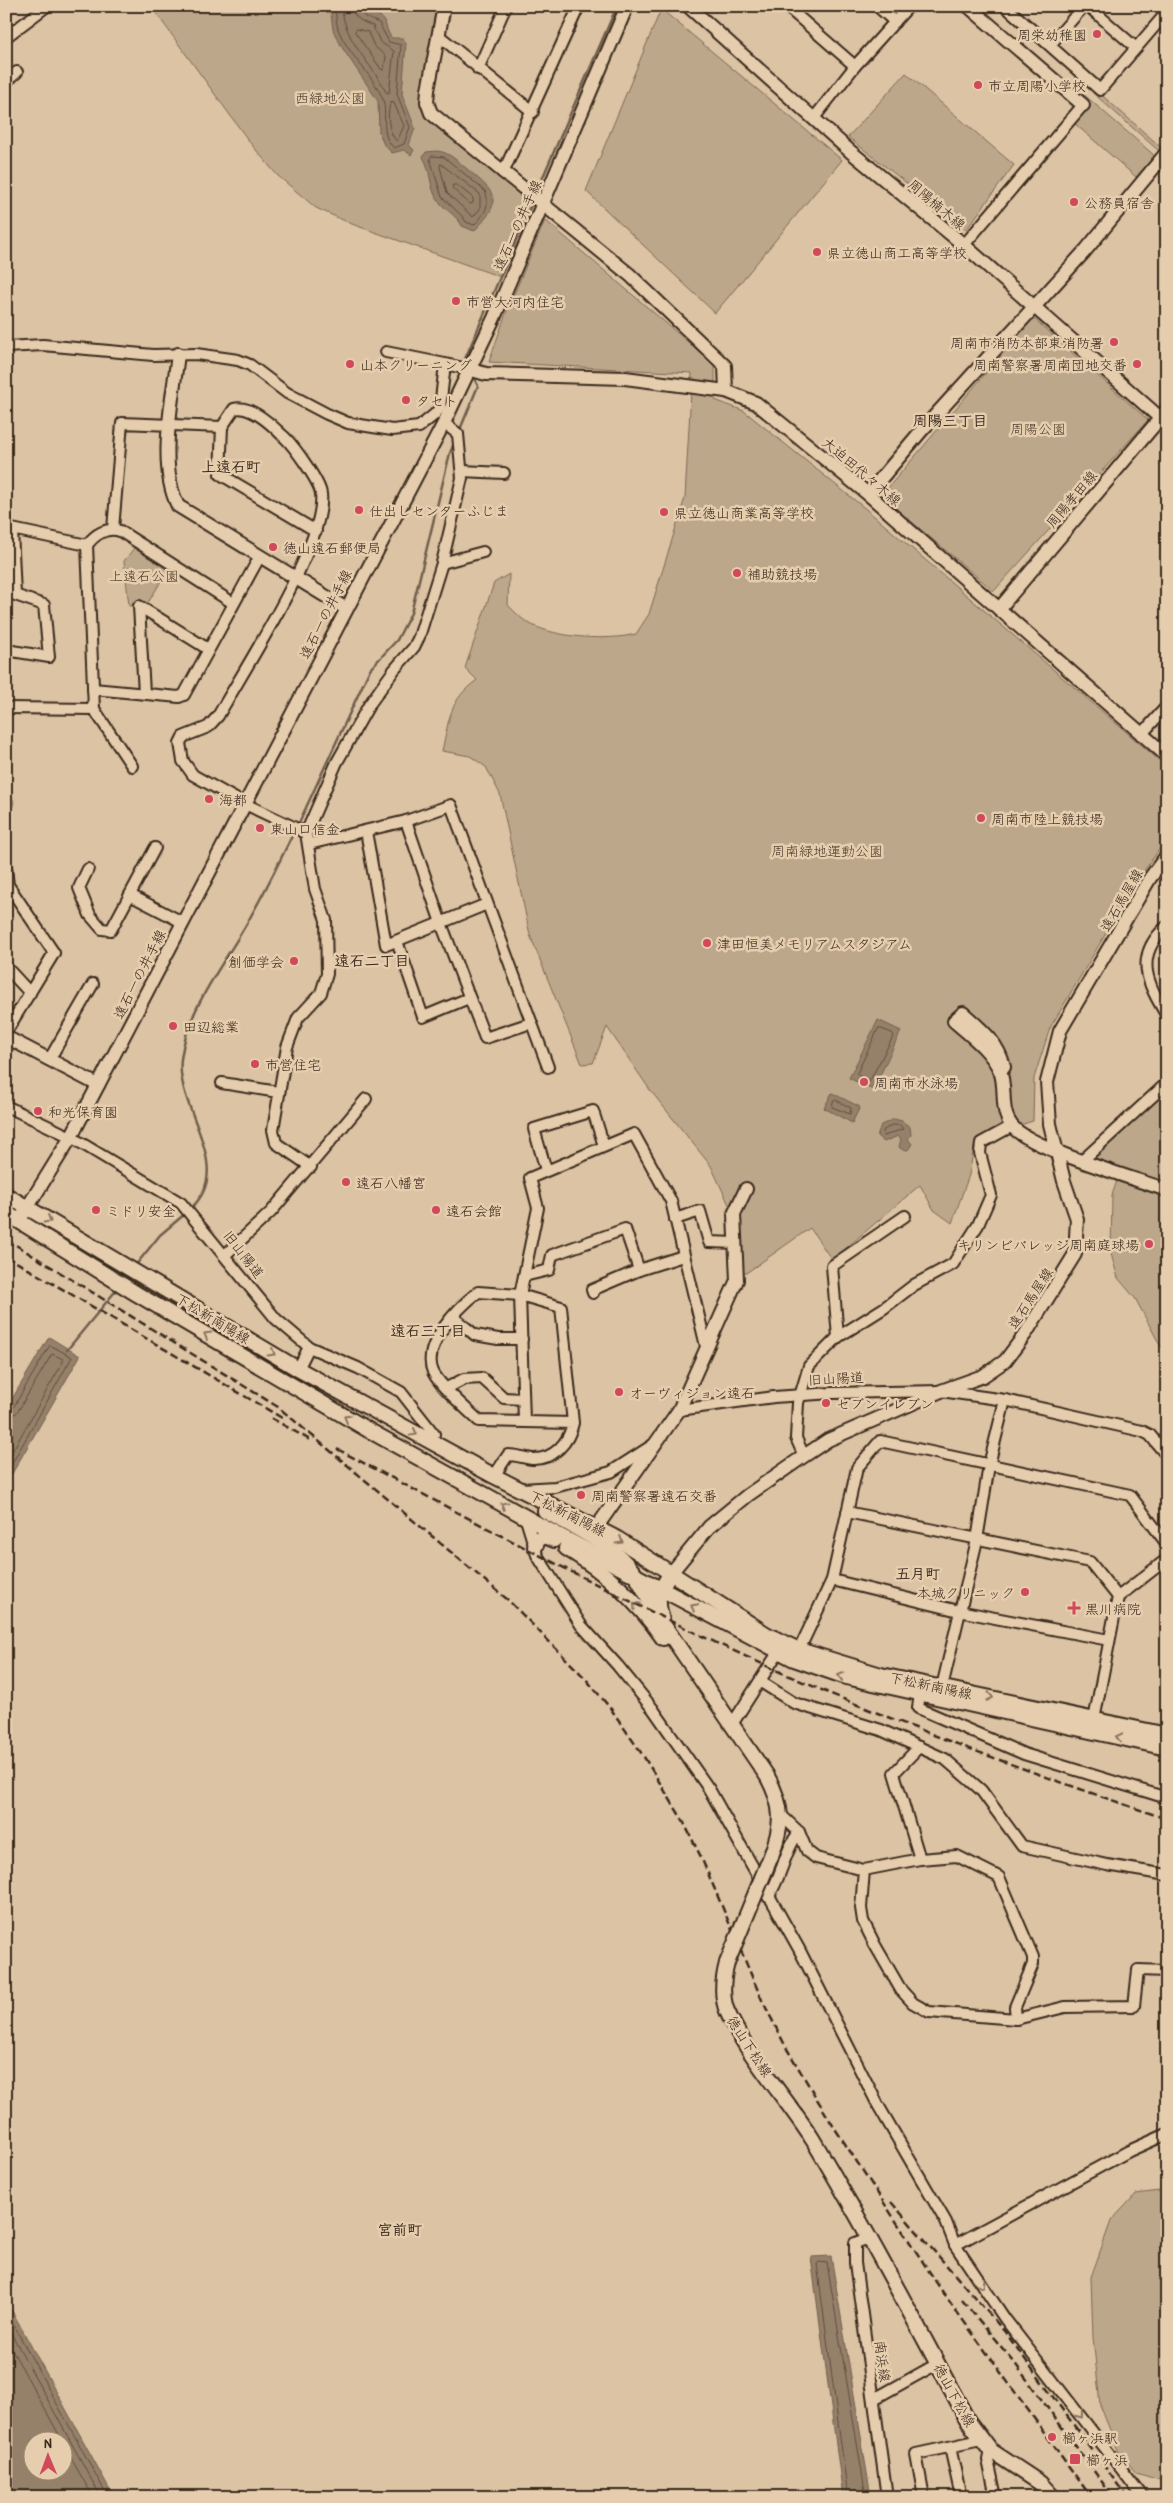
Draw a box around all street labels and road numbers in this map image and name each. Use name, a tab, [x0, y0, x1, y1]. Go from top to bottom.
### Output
street label: 周陽楠木線	[904, 174, 970, 234]
street label: 遠石一の井手線	[488, 176, 546, 274]
street label: 大迫田代々木線	[818, 432, 906, 510]
street label: 周陽孝田線	[1041, 466, 1101, 532]
street label: 遠石一の井手線	[294, 566, 356, 662]
street label: 遠石馬屋線	[1095, 865, 1147, 935]
street label: 遠石一の井手線	[108, 926, 170, 1022]
street label: 旧山陽道	[219, 1226, 269, 1282]
street label: 遠石馬屋線	[1003, 1263, 1057, 1333]
street label: 下松新南陽線	[172, 1288, 254, 1348]
street label: 旧山陽道	[808, 1367, 864, 1389]
street label: 下松新南陽線	[526, 1485, 610, 1541]
street label: 下松新南陽線	[888, 1667, 974, 1703]
street label: 徳山下松線	[723, 2011, 777, 2081]
street label: 南浜線	[871, 2339, 895, 2383]
street label: 徳山下松線	[930, 2360, 980, 2430]

